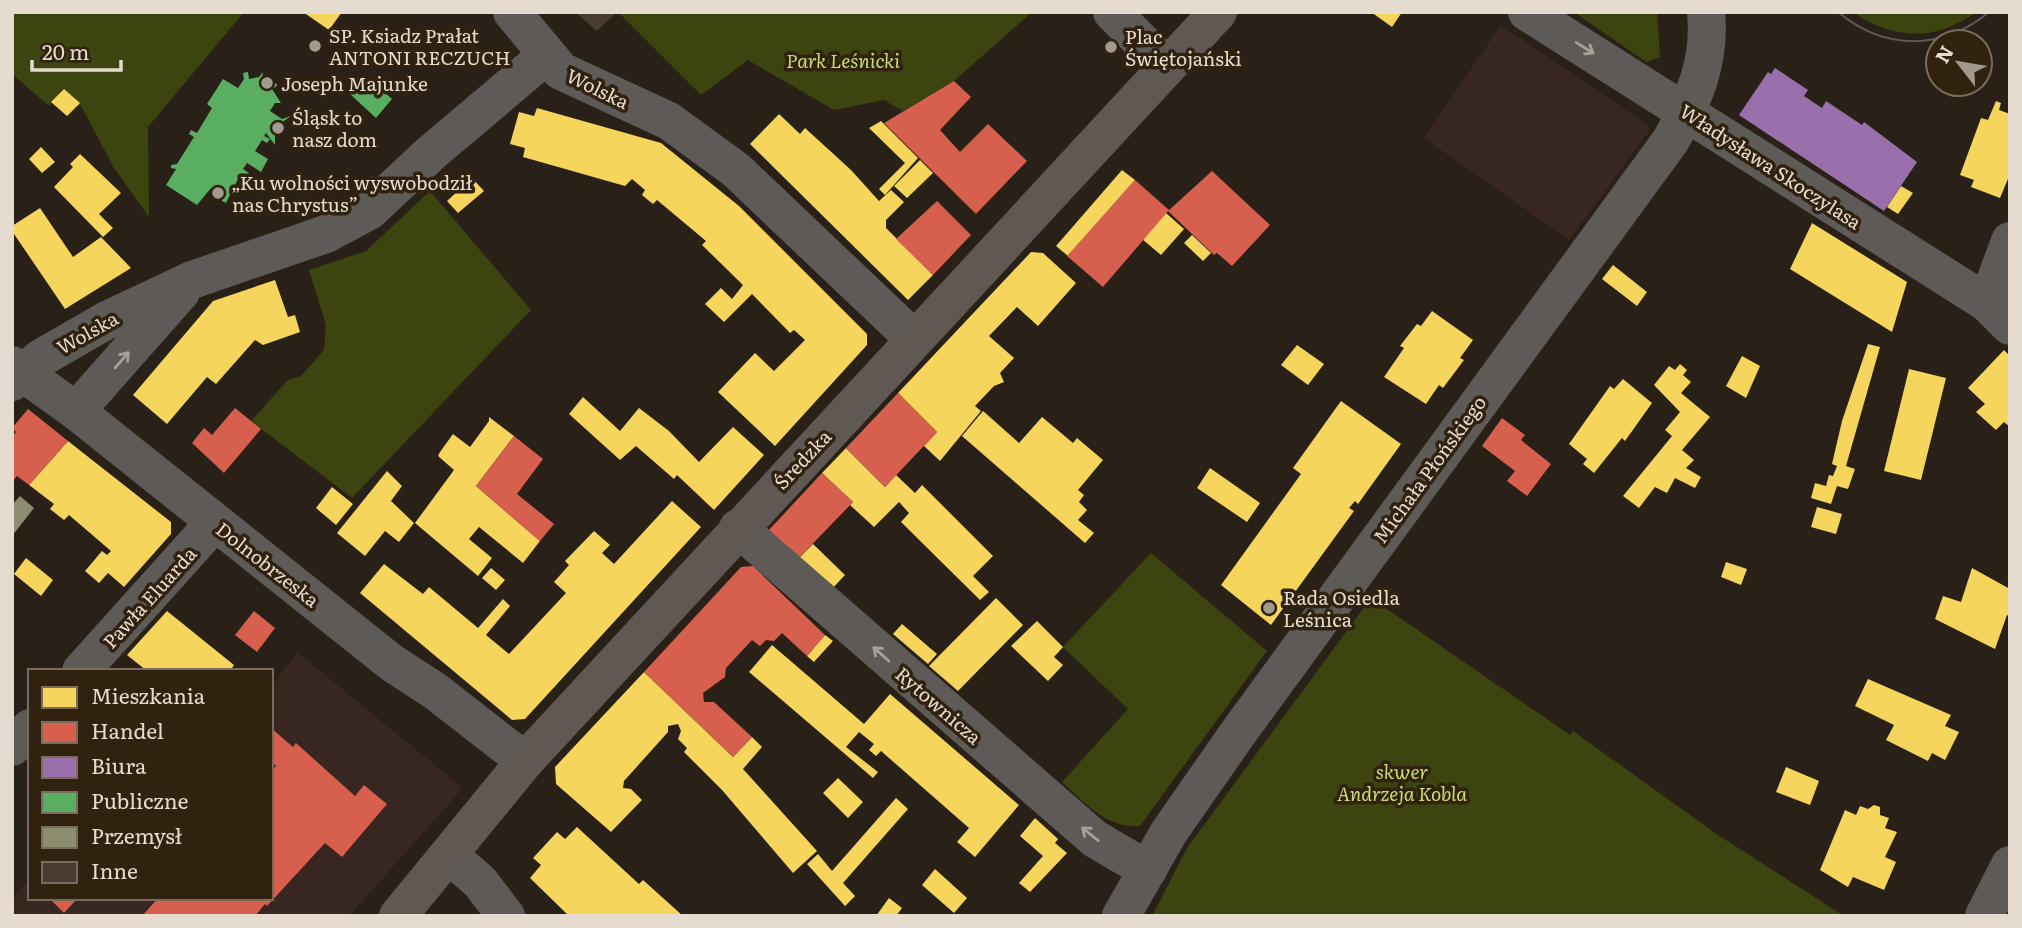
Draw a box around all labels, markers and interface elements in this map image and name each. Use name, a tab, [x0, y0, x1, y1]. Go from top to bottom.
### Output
place label: SP. Ksiadz Prałat ANTONI RECZUCH	[329, 21, 510, 71]
place label: Plac Świętojański	[1125, 22, 1242, 72]
scale bar	[32, 28, 121, 72]
north arrow	[1924, 28, 1994, 98]
text: 20 m	[42, 35, 89, 66]
marker: SP. Ksiadz Prałat ANTONI RECZUCH	[307, 38, 323, 54]
marker: Plac Świętojański	[1103, 39, 1119, 55]
text: N	[1927, 40, 1960, 68]
one-way arrow	[1575, 41, 1594, 56]
park label: Park Leśnicki	[786, 46, 900, 74]
street label: Wolska	[562, 61, 635, 116]
place label: Joseph Majunke	[281, 69, 428, 97]
marker: Joseph Majunke	[259, 75, 275, 91]
street label: Władysława Skoczylasa	[1675, 97, 1868, 236]
place label: Śląsk to nasz dom	[292, 103, 377, 153]
marker: Śląsk to nasz dom	[270, 120, 286, 136]
place label: „Ku wolności wyswobodził nas Chrystus”	[232, 168, 473, 218]
marker: „Ku wolności wyswobodził nas Chrystus”	[210, 185, 226, 201]
street label: Wolska	[51, 303, 124, 360]
one-way arrow	[114, 351, 130, 369]
street label: Michała Płońskiego	[1366, 389, 1492, 549]
street label: Średzka	[767, 422, 838, 495]
street label: Dolnobrzeska	[210, 515, 326, 614]
street label: Pawła Eluarda	[96, 539, 203, 654]
place label: Rada Osiedla Leśnica	[1283, 583, 1400, 633]
marker: Rada Osiedla Leśnica	[1261, 600, 1277, 616]
one-way arrow	[872, 646, 890, 662]
street label: Rytownicza	[890, 660, 989, 751]
legend	[28, 669, 273, 900]
text: Mieszkania	[91, 679, 206, 710]
text: Handel	[91, 714, 164, 745]
text: Biura	[91, 749, 147, 780]
park label: skwer Andrzeja Kobla	[1337, 757, 1467, 807]
text: Publiczne	[91, 784, 188, 815]
text: Przemysł	[91, 819, 182, 850]
one-way arrow	[1082, 827, 1100, 842]
text: Inne	[91, 854, 138, 885]

